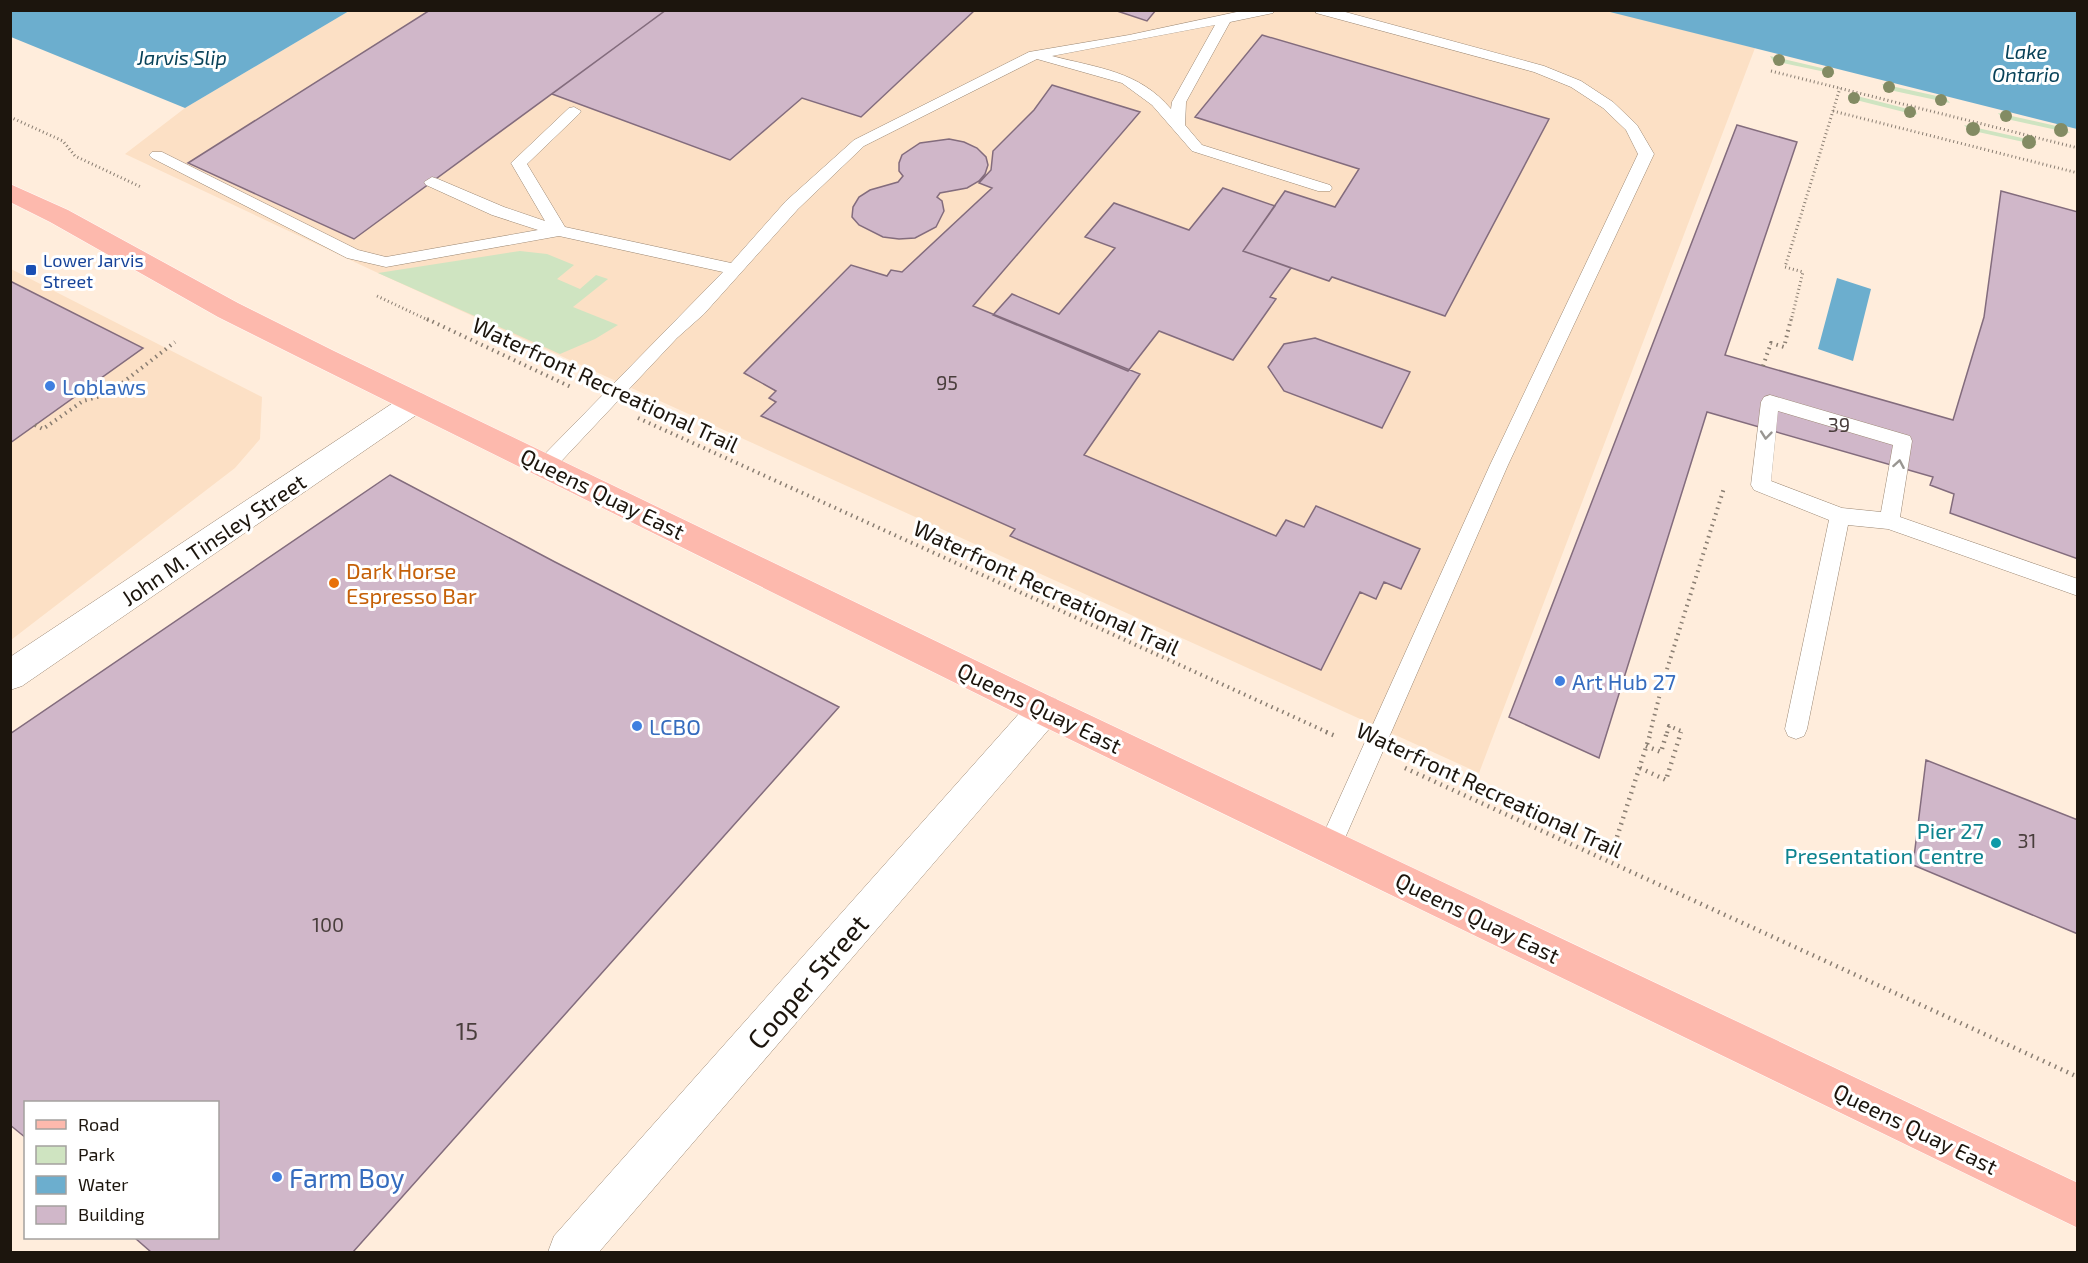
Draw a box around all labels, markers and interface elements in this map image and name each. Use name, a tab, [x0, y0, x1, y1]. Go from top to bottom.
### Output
water label: Lake Ontario	[1992, 39, 2060, 86]
water label: Jarvis Slip	[136, 45, 227, 69]
place label: Lower Jarvis Street	[43, 249, 144, 292]
marker: Lower Jarvis Street	[24, 263, 38, 277]
street label: Waterfront Recreational Trail	[469, 311, 744, 457]
house number: 95	[936, 370, 958, 394]
place label: Loblaws	[62, 373, 146, 399]
marker: Loblaws	[43, 379, 57, 393]
house number: 39	[1828, 412, 1850, 436]
one-way arrow	[1761, 431, 1773, 440]
street label: Queens Quay East	[516, 442, 689, 545]
one-way arrow	[1892, 459, 1905, 469]
street label: John M. Tinsley Street	[116, 468, 310, 610]
street label: Waterfront Recreational Trail	[910, 514, 1185, 660]
place label: Dark Horse Espresso Bar	[346, 557, 477, 608]
marker: Dark Horse Espresso Bar	[327, 576, 341, 590]
street label: Queens Quay East	[953, 656, 1126, 759]
place label: Art Hub 27	[1572, 668, 1676, 694]
marker: Art Hub 27	[1553, 674, 1567, 688]
place label: LCBO	[649, 713, 701, 739]
street label: Waterfront Recreational Trail	[1353, 716, 1628, 862]
marker: LCBO	[630, 719, 644, 733]
place label: Pier 27 Presentation Centre	[1785, 817, 1984, 868]
house number: 31	[2017, 828, 2037, 852]
marker: Pier 27 Presentation Centre	[1989, 836, 2003, 850]
street label: Queens Quay East	[1391, 866, 1564, 969]
street label: Cooper Street	[740, 907, 875, 1055]
house number: 100	[312, 912, 344, 936]
house number: 15	[456, 1016, 478, 1045]
street label: Queens Quay East	[1829, 1077, 2002, 1180]
legend	[24, 1101, 219, 1239]
text: Road	[78, 1113, 119, 1135]
text: Park	[78, 1143, 115, 1165]
place label: Farm Boy	[289, 1161, 404, 1194]
marker: Farm Boy	[270, 1170, 284, 1184]
text: Water	[78, 1173, 128, 1195]
text: Building	[78, 1203, 145, 1225]

